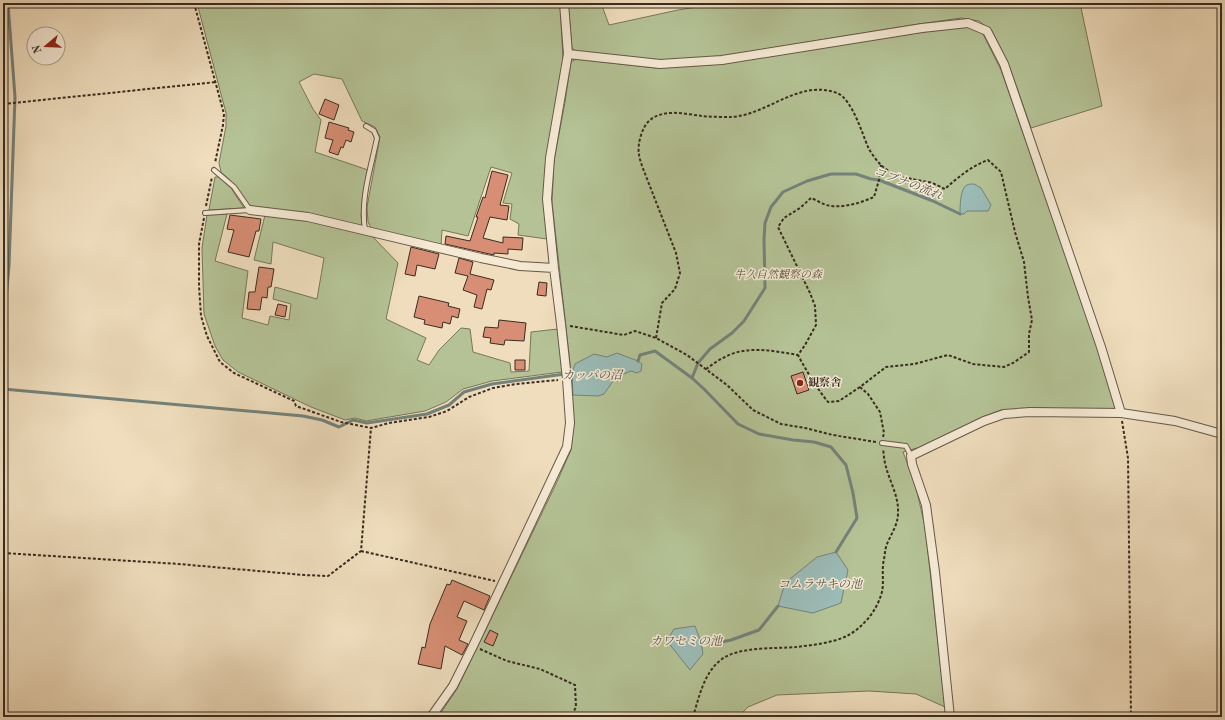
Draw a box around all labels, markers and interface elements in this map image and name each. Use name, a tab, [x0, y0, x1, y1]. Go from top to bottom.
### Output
north arrow	[26, 26, 66, 66]
text: N	[31, 42, 45, 55]
water label: コブナの流れ	[872, 165, 945, 203]
park label: 牛久自然観察の森	[734, 268, 823, 281]
water label: カッパの沼	[562, 369, 624, 382]
place label: 観察舎	[808, 376, 842, 389]
marker: 観察舎	[795, 378, 805, 388]
water label: コムラサキの池	[778, 578, 864, 591]
water label: カワセミの池	[650, 635, 724, 648]

